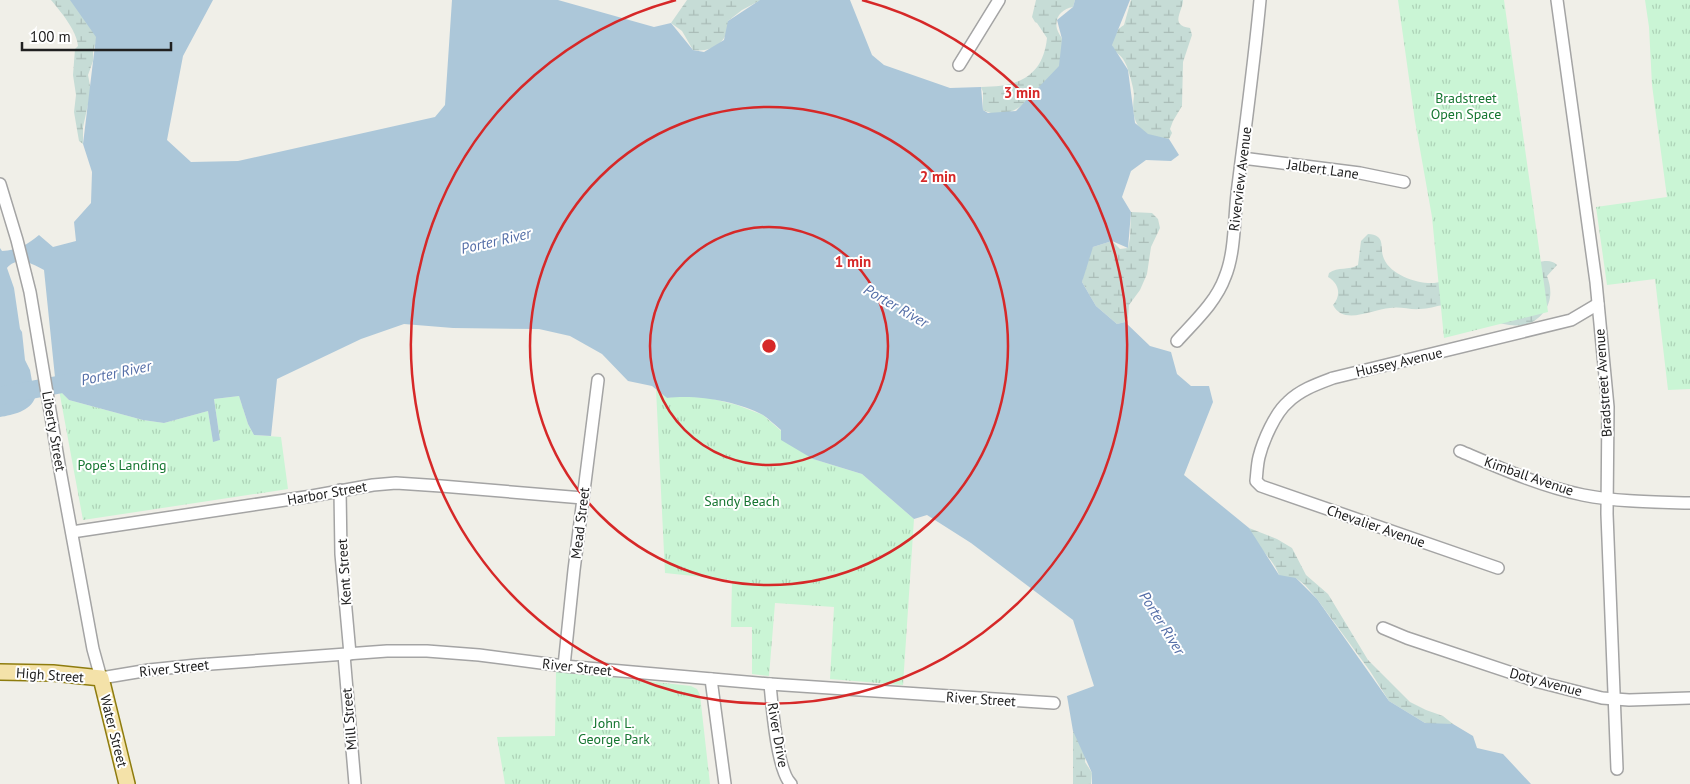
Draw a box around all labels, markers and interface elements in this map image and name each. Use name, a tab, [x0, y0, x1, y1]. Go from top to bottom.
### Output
scale bar	[22, 20, 171, 52]
text: 100 m	[30, 27, 71, 46]
text: 3 min	[1004, 83, 1040, 102]
park label: Bradstreet Open Space	[1431, 89, 1501, 123]
street label: Riverview Avenue	[1225, 126, 1255, 232]
street label: Jalbert Lane	[1285, 155, 1360, 183]
text: 2 min	[920, 167, 956, 186]
water label: Porter River	[459, 223, 534, 258]
text: 1 min	[835, 252, 871, 271]
water label: Porter River	[861, 280, 933, 332]
street label: Bradstreet Avenue	[1590, 328, 1616, 438]
centre of rings	[760, 337, 778, 355]
street label: Hussey Avenue	[1354, 343, 1444, 381]
water label: Porter River	[79, 356, 154, 389]
street label: Liberty Street	[38, 389, 70, 473]
street label: Kimball Avenue	[1482, 452, 1576, 500]
park label: Pope's Landing	[77, 456, 167, 474]
street label: Harbor Street	[286, 477, 368, 509]
street label: Mead Street	[567, 486, 593, 560]
park label: Sandy Beach	[704, 492, 780, 510]
street label: Chevalier Avenue	[1324, 501, 1428, 551]
street label: Kent Street	[333, 538, 355, 606]
water label: Porter River	[1135, 587, 1190, 659]
street label: River Street	[541, 654, 613, 680]
street label: River Street	[138, 655, 210, 681]
street label: High Street	[16, 664, 85, 686]
street label: Doty Avenue	[1508, 664, 1584, 700]
street label: Mill Street	[337, 687, 361, 751]
street label: River Street	[945, 688, 1017, 710]
street label: Water Street	[96, 693, 132, 769]
street label: River Drive	[763, 701, 793, 769]
park label: John L. George Park	[578, 714, 650, 748]

